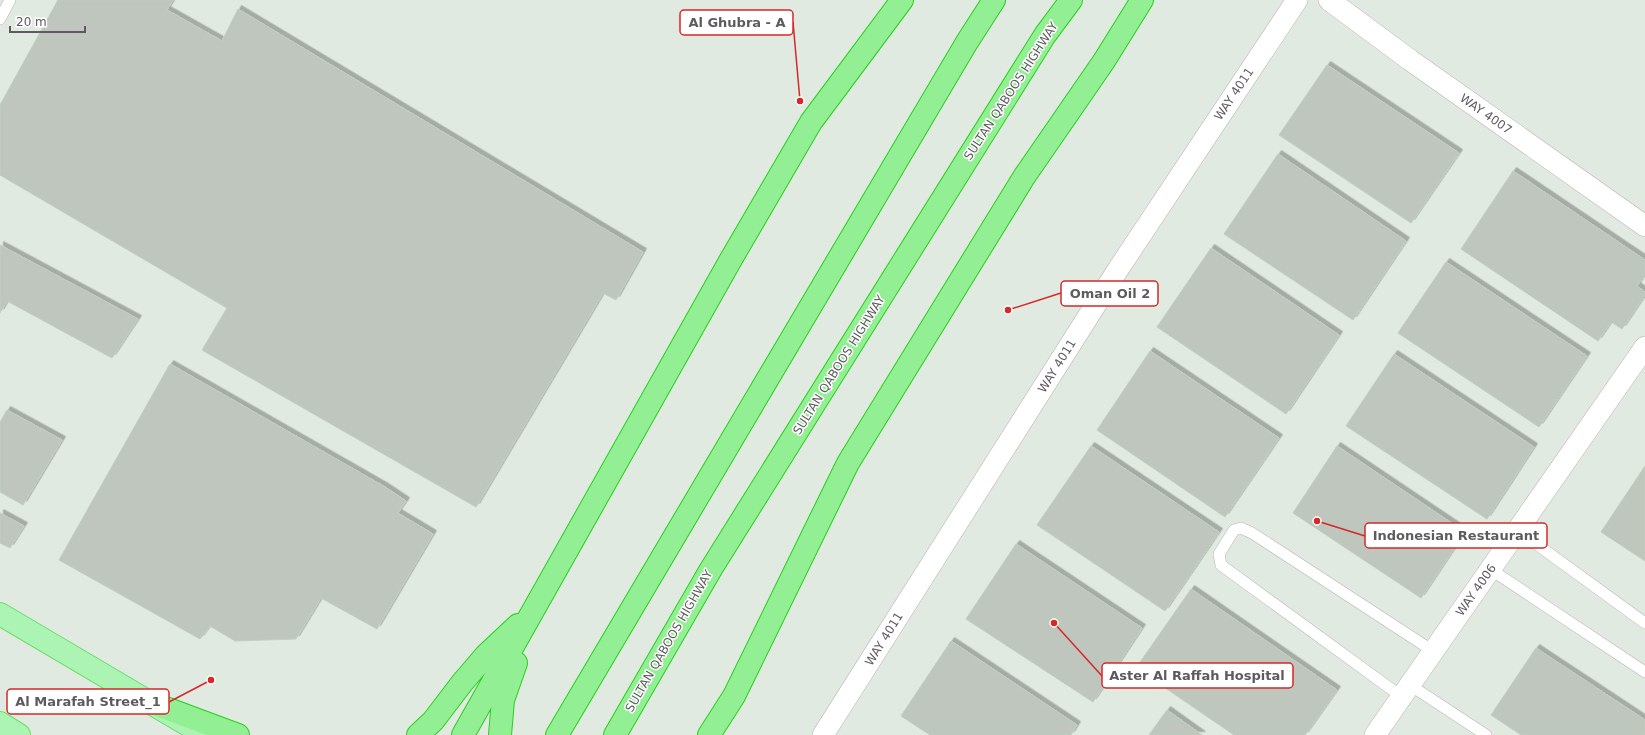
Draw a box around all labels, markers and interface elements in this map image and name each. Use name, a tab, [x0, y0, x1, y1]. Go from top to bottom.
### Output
scale bar	[10, 8, 85, 34]
callout: Al Ghubra - A	[680, 10, 793, 35]
text: 20 m	[16, 15, 47, 29]
text: Al Ghubra - A	[688, 15, 786, 30]
street label: SULTAN QABOOS HIGHWAY	[961, 19, 1061, 163]
street label: WAY 4011	[1211, 65, 1257, 123]
street label: WAY 4007	[1457, 91, 1515, 137]
callout: Oman Oil 2	[1061, 281, 1158, 306]
text: Oman Oil 2	[1070, 286, 1150, 301]
street label: SULTAN QABOOS HIGHWAY	[790, 292, 888, 437]
street label: WAY 4011	[1035, 337, 1079, 395]
callout: Indonesian Restaurant	[1365, 523, 1547, 548]
text: Indonesian Restaurant	[1373, 528, 1539, 543]
street label: WAY 4006	[1453, 561, 1499, 619]
street label: SULTAN QABOOS HIGHWAY	[623, 567, 716, 714]
street label: WAY 4011	[862, 610, 906, 668]
callout: Aster Al Raffah Hospital	[1102, 663, 1293, 688]
text: Aster Al Raffah Hospital	[1109, 668, 1285, 683]
callout: Al Marafah Street_1	[7, 689, 169, 714]
text: Al Marafah Street_1	[15, 694, 161, 710]

